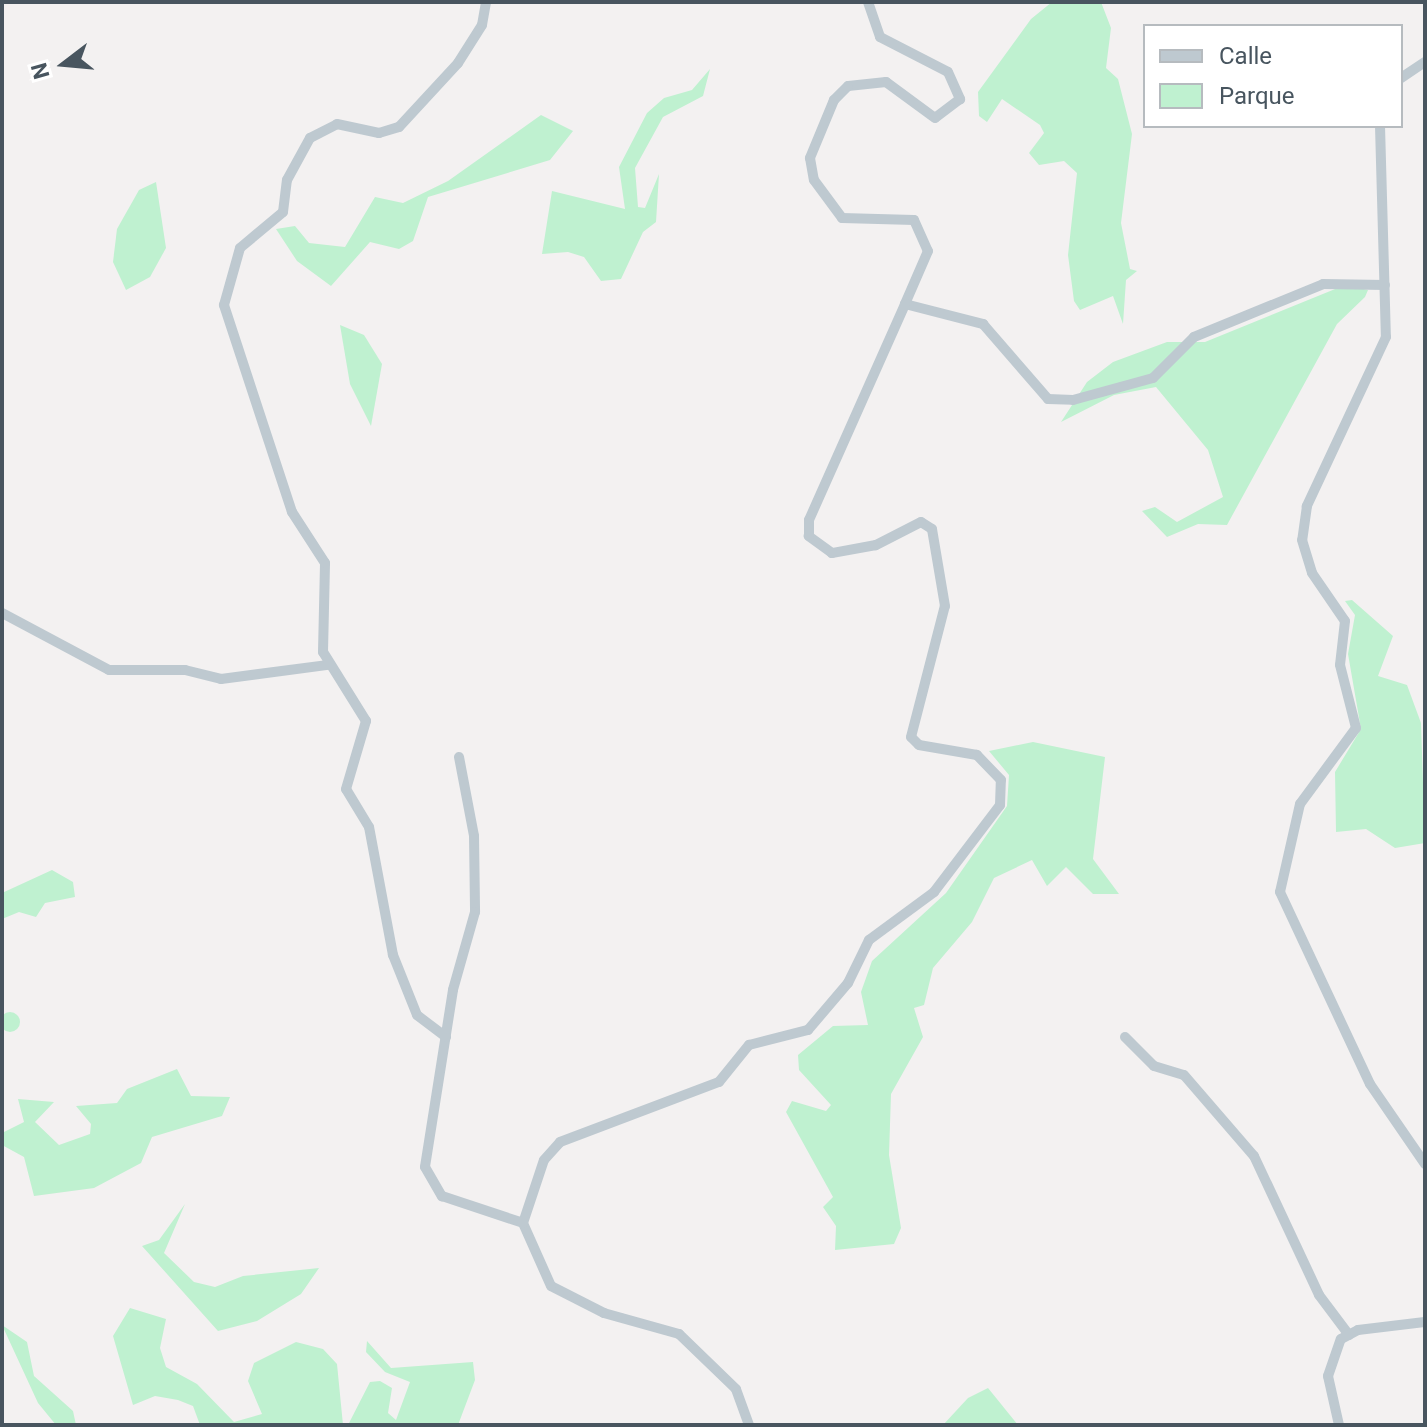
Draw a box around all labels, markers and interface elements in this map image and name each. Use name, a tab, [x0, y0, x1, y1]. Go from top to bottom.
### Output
north arrow	[24, 24, 104, 104]
legend	[1143, 24, 1403, 128]
text: Calle	[1219, 42, 1272, 70]
text: N	[26, 60, 55, 82]
text: Parque	[1219, 82, 1295, 110]

